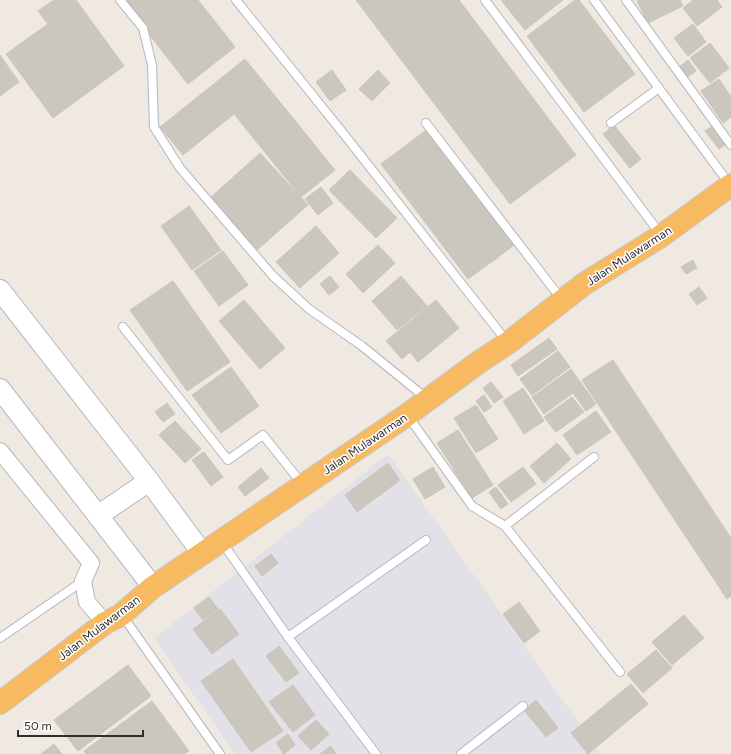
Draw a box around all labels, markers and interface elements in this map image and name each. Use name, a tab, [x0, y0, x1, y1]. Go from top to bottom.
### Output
street label: Jalan Mulawarman	[584, 223, 674, 289]
street label: Jalan Mulawarman	[320, 410, 410, 477]
street label: Jalan Mulawarman	[55, 593, 143, 663]
scale bar	[18, 712, 143, 738]
text: 50 m	[24, 719, 52, 733]

